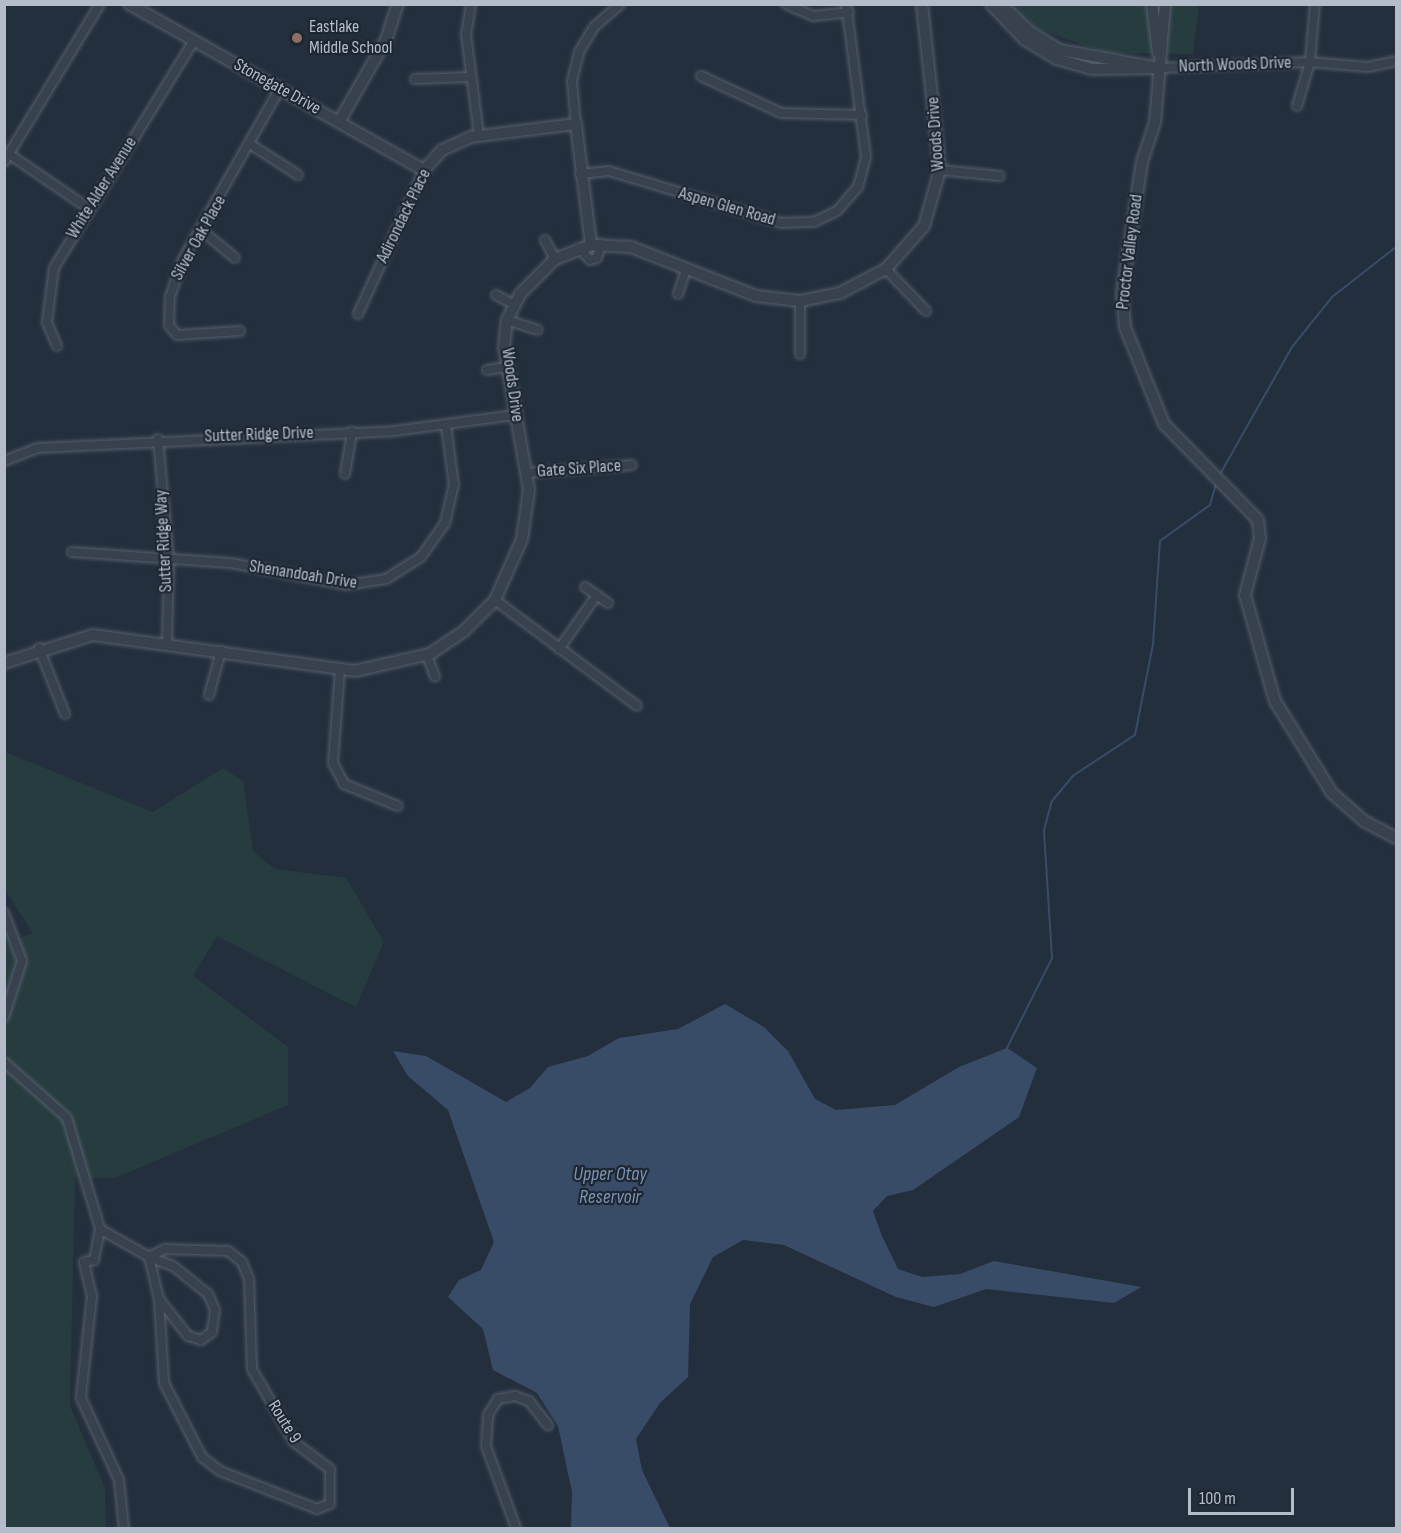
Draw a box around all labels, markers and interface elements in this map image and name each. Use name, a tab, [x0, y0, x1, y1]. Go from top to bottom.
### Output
place label: Eastlake Middle School	[309, 17, 392, 60]
marker: Eastlake Middle School	[290, 31, 304, 45]
street label: North Woods Drive	[1178, 52, 1292, 78]
street label: Stonegate Drive	[230, 54, 324, 120]
street label: Woods Drive	[923, 96, 949, 172]
street label: White Alder Avenue	[62, 133, 142, 243]
street label: Adirondack Place	[372, 165, 436, 267]
street label: Aspen Glen Road	[676, 183, 778, 231]
street label: Silver Oak Place	[167, 192, 231, 284]
street label: Proctor Valley Road	[1112, 193, 1148, 311]
street label: Woods Drive	[496, 347, 528, 423]
street label: Sutter Ridge Drive	[204, 422, 314, 448]
street label: Gate Six Place	[536, 455, 622, 483]
street label: Sutter Ridge Way	[151, 489, 177, 593]
street label: Shenandoah Drive	[248, 556, 358, 594]
water label: Upper Otay Reservoir	[573, 1163, 647, 1210]
street label: Route 9	[263, 1397, 305, 1447]
scale bar	[1191, 1476, 1298, 1514]
text: 100 m	[1199, 1488, 1236, 1509]

